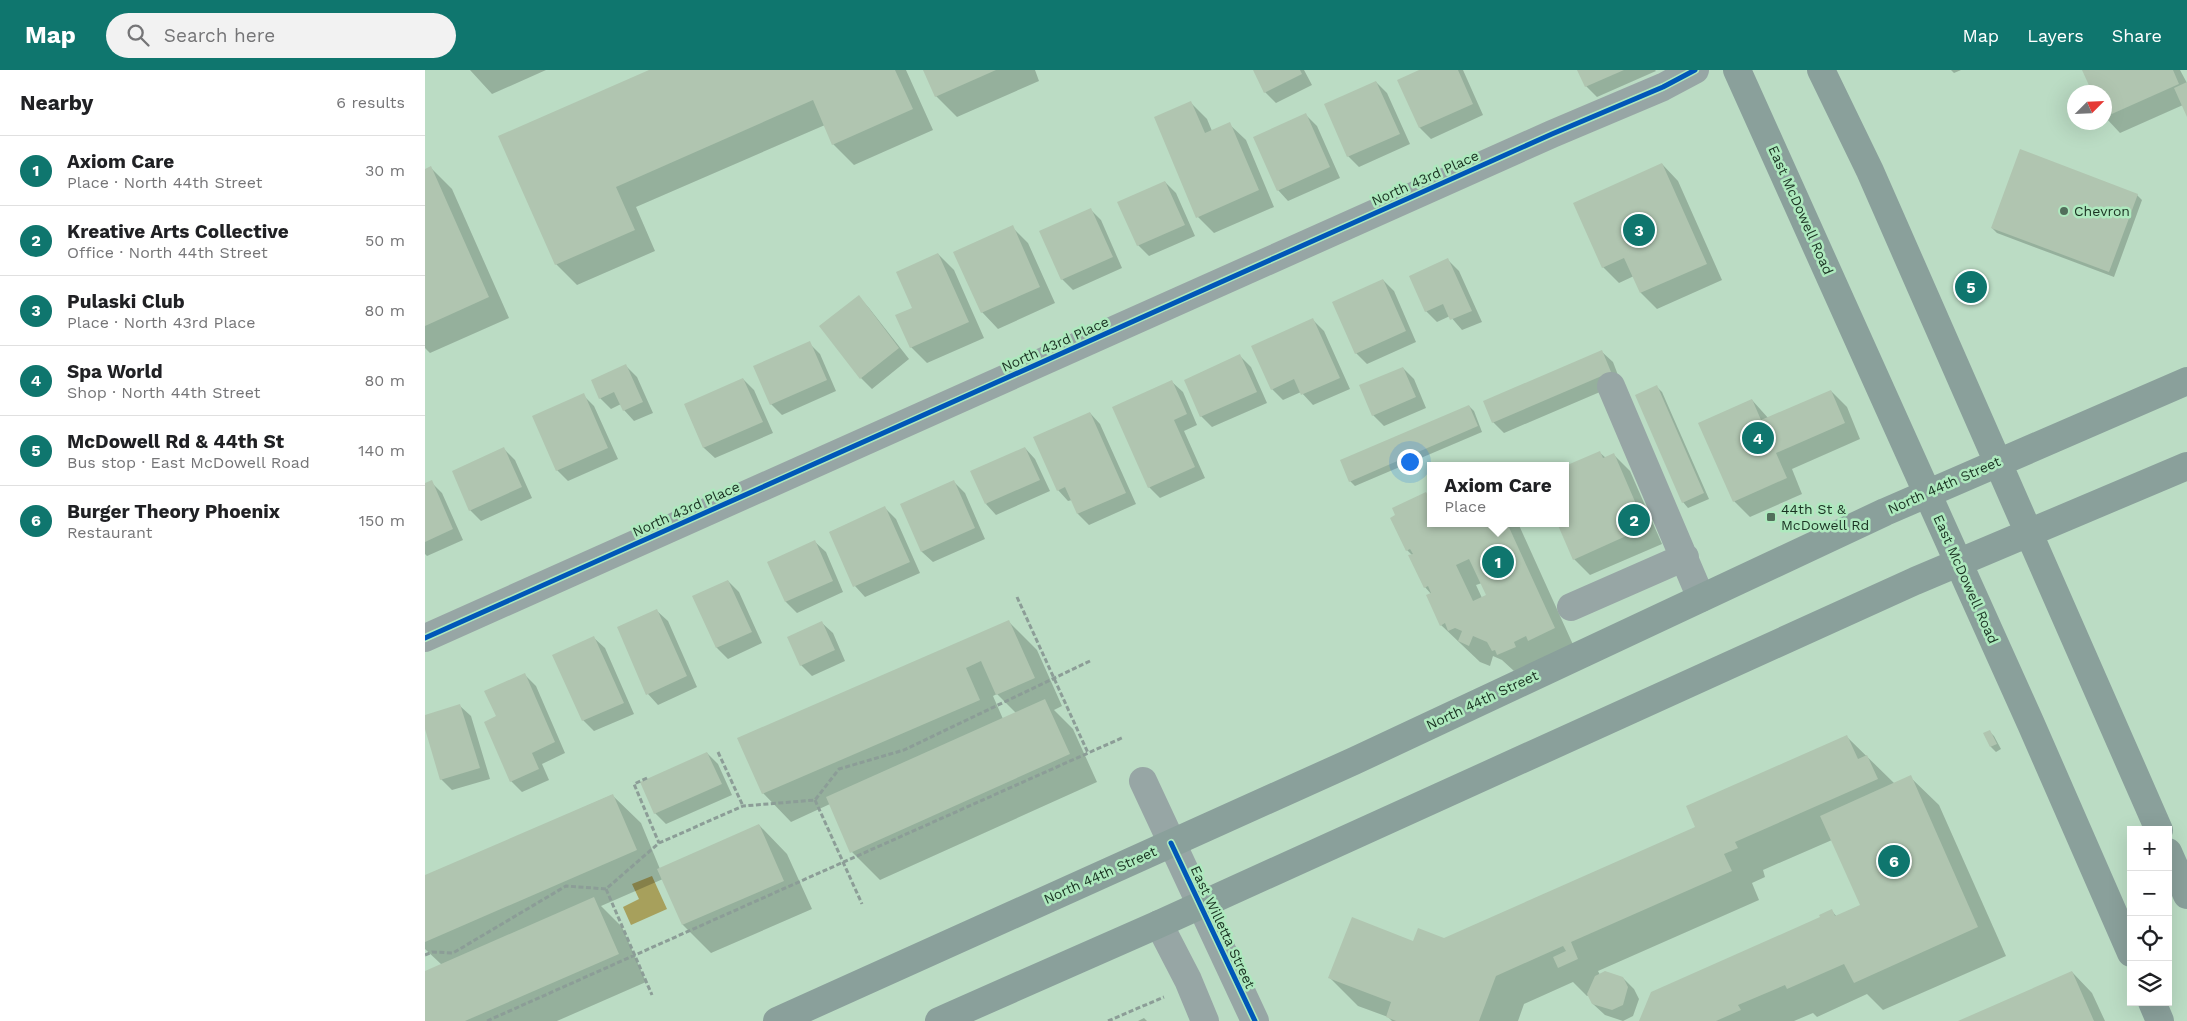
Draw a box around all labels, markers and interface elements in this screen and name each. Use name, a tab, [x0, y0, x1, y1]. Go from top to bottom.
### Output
search box	[106, 13, 456, 58]
text: Map	[25, 21, 76, 49]
icon: search	[124, 21, 152, 49]
text: Search here	[164, 24, 275, 47]
text: Map	[1962, 25, 1999, 46]
text: Layers	[2027, 25, 2084, 46]
text: Share	[2112, 25, 2162, 46]
north arrow	[2067, 85, 2112, 130]
text: Nearby	[20, 90, 93, 115]
text: 6 results	[336, 93, 405, 112]
street label: East McDowell Road	[1765, 143, 1837, 277]
street label: North 43rd Place	[1369, 147, 1481, 209]
text: Axiom Care	[67, 150, 174, 173]
text: 1	[33, 161, 39, 180]
text: 30 m	[365, 161, 405, 180]
text: Place · North 44th Street	[67, 173, 263, 192]
place label: Chevron	[2074, 203, 2130, 219]
marker: Chevron	[2058, 205, 2070, 217]
pin: 3	[1623, 211, 1655, 249]
text: Kreative Arts Collective	[67, 220, 289, 243]
text: 2	[31, 231, 41, 250]
text: 50 m	[365, 231, 405, 250]
text: Office · North 44th Street	[67, 243, 268, 262]
pin: 5	[1955, 268, 1987, 306]
text: Pulaski Club	[67, 290, 185, 313]
text: 3	[31, 301, 41, 320]
text: 80 m	[364, 301, 405, 320]
text: Place · North 43rd Place	[67, 313, 256, 332]
street label: North 43rd Place	[999, 313, 1111, 375]
text: Spa World	[67, 360, 163, 383]
text: 4	[31, 371, 41, 390]
text: 80 m	[364, 371, 405, 390]
text: Shop · North 44th Street	[67, 383, 260, 402]
pin: 4	[1742, 419, 1774, 457]
text: McDowell Rd & 44th St	[67, 430, 284, 453]
text: 5	[31, 441, 41, 460]
text: 140 m	[358, 441, 405, 460]
your location	[1397, 449, 1423, 475]
text: Bus stop · East McDowell Road	[67, 453, 310, 472]
street label: North 44th Street	[1885, 453, 2003, 517]
popup	[1427, 462, 1569, 527]
text: Axiom Care	[1444, 474, 1552, 497]
street label: North 43rd Place	[630, 478, 742, 540]
text: Place	[1444, 497, 1486, 516]
text: Burger Theory Phoenix	[67, 500, 280, 523]
pin: 2	[1618, 501, 1650, 539]
place label: 44th St & McDowell Rd	[1781, 501, 1869, 533]
text: 6	[31, 511, 41, 530]
text: 150 m	[359, 511, 405, 530]
marker: 44th St & McDowell Rd	[1765, 511, 1777, 523]
street label: East McDowell Road	[1930, 512, 2002, 646]
text: Restaurant	[67, 523, 153, 542]
pin: 1	[1482, 543, 1514, 581]
street label: North 44th Street	[1423, 667, 1541, 733]
map controls	[2127, 826, 2172, 1006]
button: +	[2127, 826, 2172, 871]
pin: 6	[1878, 842, 1910, 880]
street label: North 44th Street	[1041, 843, 1159, 907]
street label: East Willetta Street	[1188, 863, 1259, 991]
button: −	[2127, 871, 2172, 916]
button: locate	[2127, 916, 2172, 961]
button: layers	[2127, 961, 2172, 1006]

